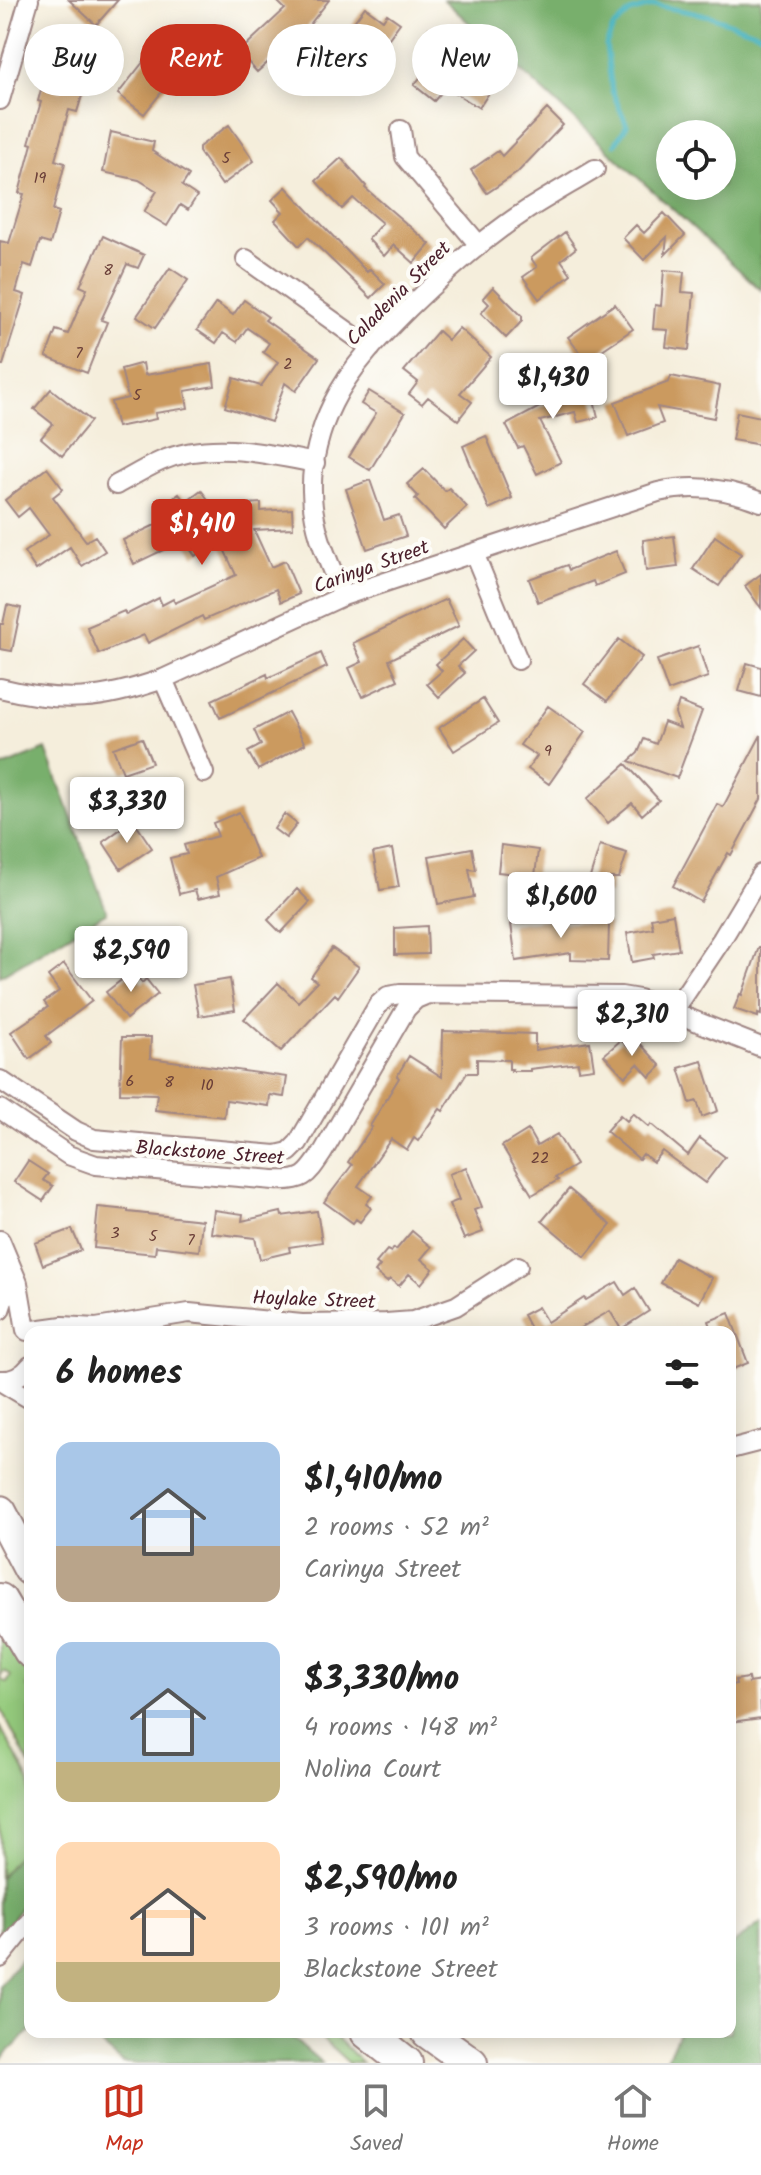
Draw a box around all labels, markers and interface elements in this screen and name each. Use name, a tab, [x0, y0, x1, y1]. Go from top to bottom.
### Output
chip: Buy	[24, 24, 124, 96]
chip: Rent	[140, 24, 251, 96]
chip: Filters	[267, 24, 396, 96]
chip: New	[412, 24, 518, 96]
map controls	[656, 120, 736, 200]
button: locate	[656, 120, 736, 200]
house number: 5	[222, 146, 232, 171]
house number: 19	[34, 166, 47, 191]
street label: Caladenia Street	[339, 234, 460, 355]
house number: 8	[103, 258, 113, 283]
house number: 7	[75, 341, 83, 366]
house number: 2	[283, 352, 293, 377]
pin: $1,430	[488, 353, 618, 421]
text: $1,430	[517, 358, 589, 400]
house number: 5	[133, 383, 143, 408]
pin: $1,410	[137, 499, 267, 567]
text: $1,410	[169, 504, 235, 546]
street label: Carinya Street	[309, 532, 434, 604]
house number: 9	[544, 739, 552, 764]
pin: $3,330	[62, 777, 192, 845]
text: $3,330	[88, 782, 166, 824]
pin: $1,600	[496, 872, 626, 940]
text: $1,600	[526, 877, 596, 919]
pin: $2,590	[66, 926, 196, 994]
text: $2,590	[92, 931, 170, 973]
pin: $2,310	[567, 990, 697, 1058]
text: $2,310	[596, 995, 668, 1037]
house number: 6	[126, 1069, 134, 1094]
house number: 8	[164, 1070, 174, 1095]
house number: 10	[200, 1073, 214, 1098]
street label: Blackstone Street	[134, 1133, 286, 1175]
house number: 22	[531, 1146, 549, 1171]
house number: 3	[110, 1221, 120, 1246]
house number: 5	[149, 1224, 159, 1249]
house number: 7	[187, 1228, 195, 1253]
street label: Hoylake Street	[252, 1283, 376, 1319]
text: 6 homes	[56, 1347, 182, 1401]
icon: filters	[660, 1352, 704, 1396]
text: $1,410/mo	[304, 1453, 442, 1507]
icon: home	[120, 1474, 216, 1570]
text: 2 rooms · 52 m²	[304, 1507, 489, 1549]
text: Carinya Street	[304, 1549, 461, 1591]
text: $3,330/mo	[304, 1653, 459, 1707]
icon: home	[120, 1674, 216, 1770]
text: 4 rooms · 148 m²	[304, 1707, 497, 1749]
text: Nolina Court	[304, 1749, 441, 1791]
text: $2,590/mo	[304, 1853, 458, 1907]
icon: home	[120, 1874, 216, 1970]
text: 3 rooms · 101 m²	[304, 1907, 489, 1949]
text: Blackstone Street	[304, 1949, 498, 1991]
tab: Map	[102, 2079, 146, 2162]
tab: Saved	[350, 2079, 403, 2162]
tab: Home	[607, 2079, 659, 2162]

